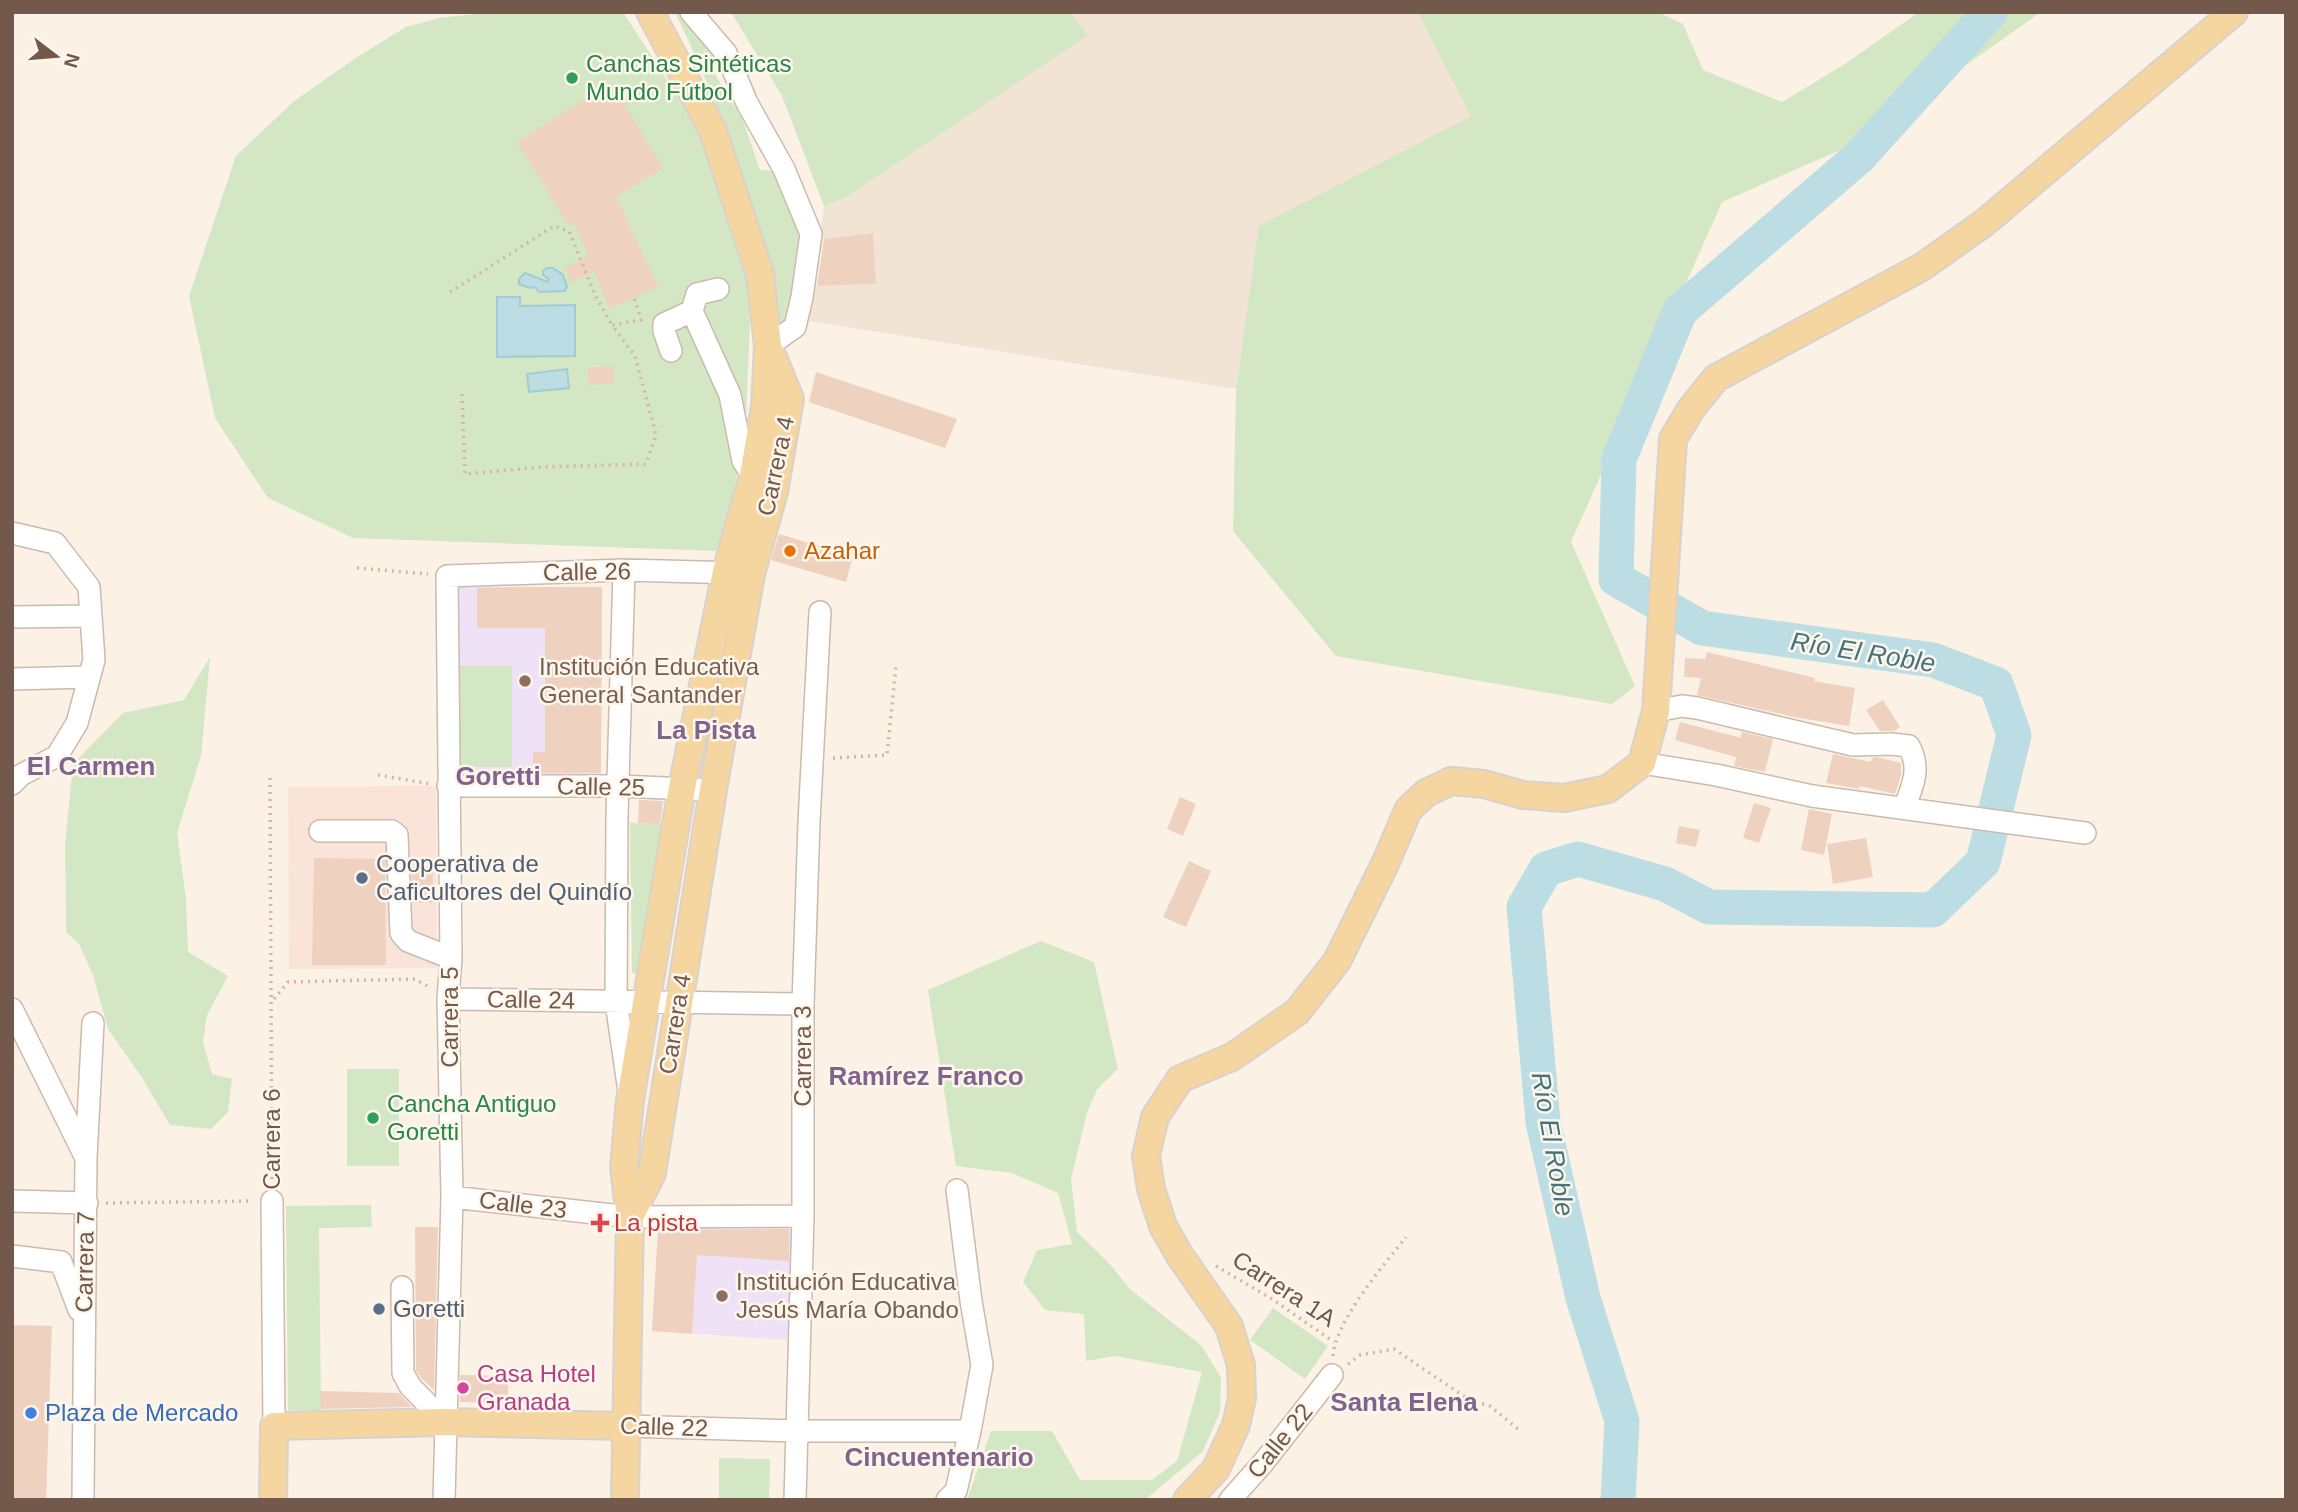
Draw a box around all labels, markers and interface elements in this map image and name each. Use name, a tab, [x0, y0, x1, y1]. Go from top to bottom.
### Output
north arrow	[21, 21, 91, 91]
place label: Canchas Sintéticas Mundo Fútbol	[586, 50, 791, 105]
text: N	[60, 51, 84, 70]
marker: Canchas Sintéticas Mundo Fútbol	[564, 70, 580, 86]
street label: Carrera 4	[752, 414, 799, 518]
place label: Azahar	[804, 537, 880, 564]
marker: Azahar	[782, 543, 798, 559]
street label: Calle 26	[543, 557, 631, 586]
water label: Río El Roble	[1789, 626, 1937, 678]
place label: Institución Educativa General Santander	[539, 653, 760, 708]
marker: Institución Educativa General Santander	[517, 673, 533, 689]
district label: La Pista	[656, 715, 756, 745]
district label: El Carmen	[27, 751, 155, 781]
district label: Goretti	[455, 761, 541, 791]
street label: Calle 25	[557, 772, 645, 801]
place label: Cooperativa de Caficultores del Quindío	[376, 850, 632, 905]
marker: Cooperativa de Caficultores del Quindío	[354, 870, 370, 886]
street label: Carrera 5	[436, 966, 463, 1068]
street label: Carrera 4	[653, 972, 696, 1076]
street label: Calle 24	[487, 985, 575, 1014]
street label: Carrera 3	[789, 1005, 816, 1107]
district label: Ramírez Franco	[828, 1061, 1024, 1091]
water label: Río El Roble	[1526, 1070, 1580, 1218]
street label: Carrera 6	[258, 1088, 285, 1190]
place label: Cancha Antiguo Goretti	[387, 1090, 556, 1145]
marker: Cancha Antiguo Goretti	[365, 1110, 381, 1126]
street label: Calle 23	[478, 1186, 568, 1223]
place label: La pista	[614, 1209, 699, 1236]
street label: Carrera 7	[70, 1211, 99, 1313]
marker: La pista	[592, 1215, 608, 1231]
street label: Carrera 1A	[1228, 1245, 1341, 1332]
place label: Institución Educativa Jesús María Obando	[736, 1268, 959, 1323]
marker: Institución Educativa Jesús María Obando	[714, 1288, 730, 1304]
place label: Goretti	[393, 1295, 465, 1322]
marker: Goretti	[371, 1301, 387, 1317]
place label: Casa Hotel Granada	[477, 1360, 596, 1415]
marker: Casa Hotel Granada	[455, 1380, 471, 1396]
district label: Santa Elena	[1330, 1387, 1478, 1417]
street label: Calle 22	[1241, 1398, 1318, 1483]
place label: Plaza de Mercado	[45, 1399, 238, 1426]
marker: Plaza de Mercado	[23, 1405, 39, 1421]
street label: Calle 22	[620, 1411, 708, 1442]
district label: Cincuentenario	[844, 1442, 1034, 1472]

